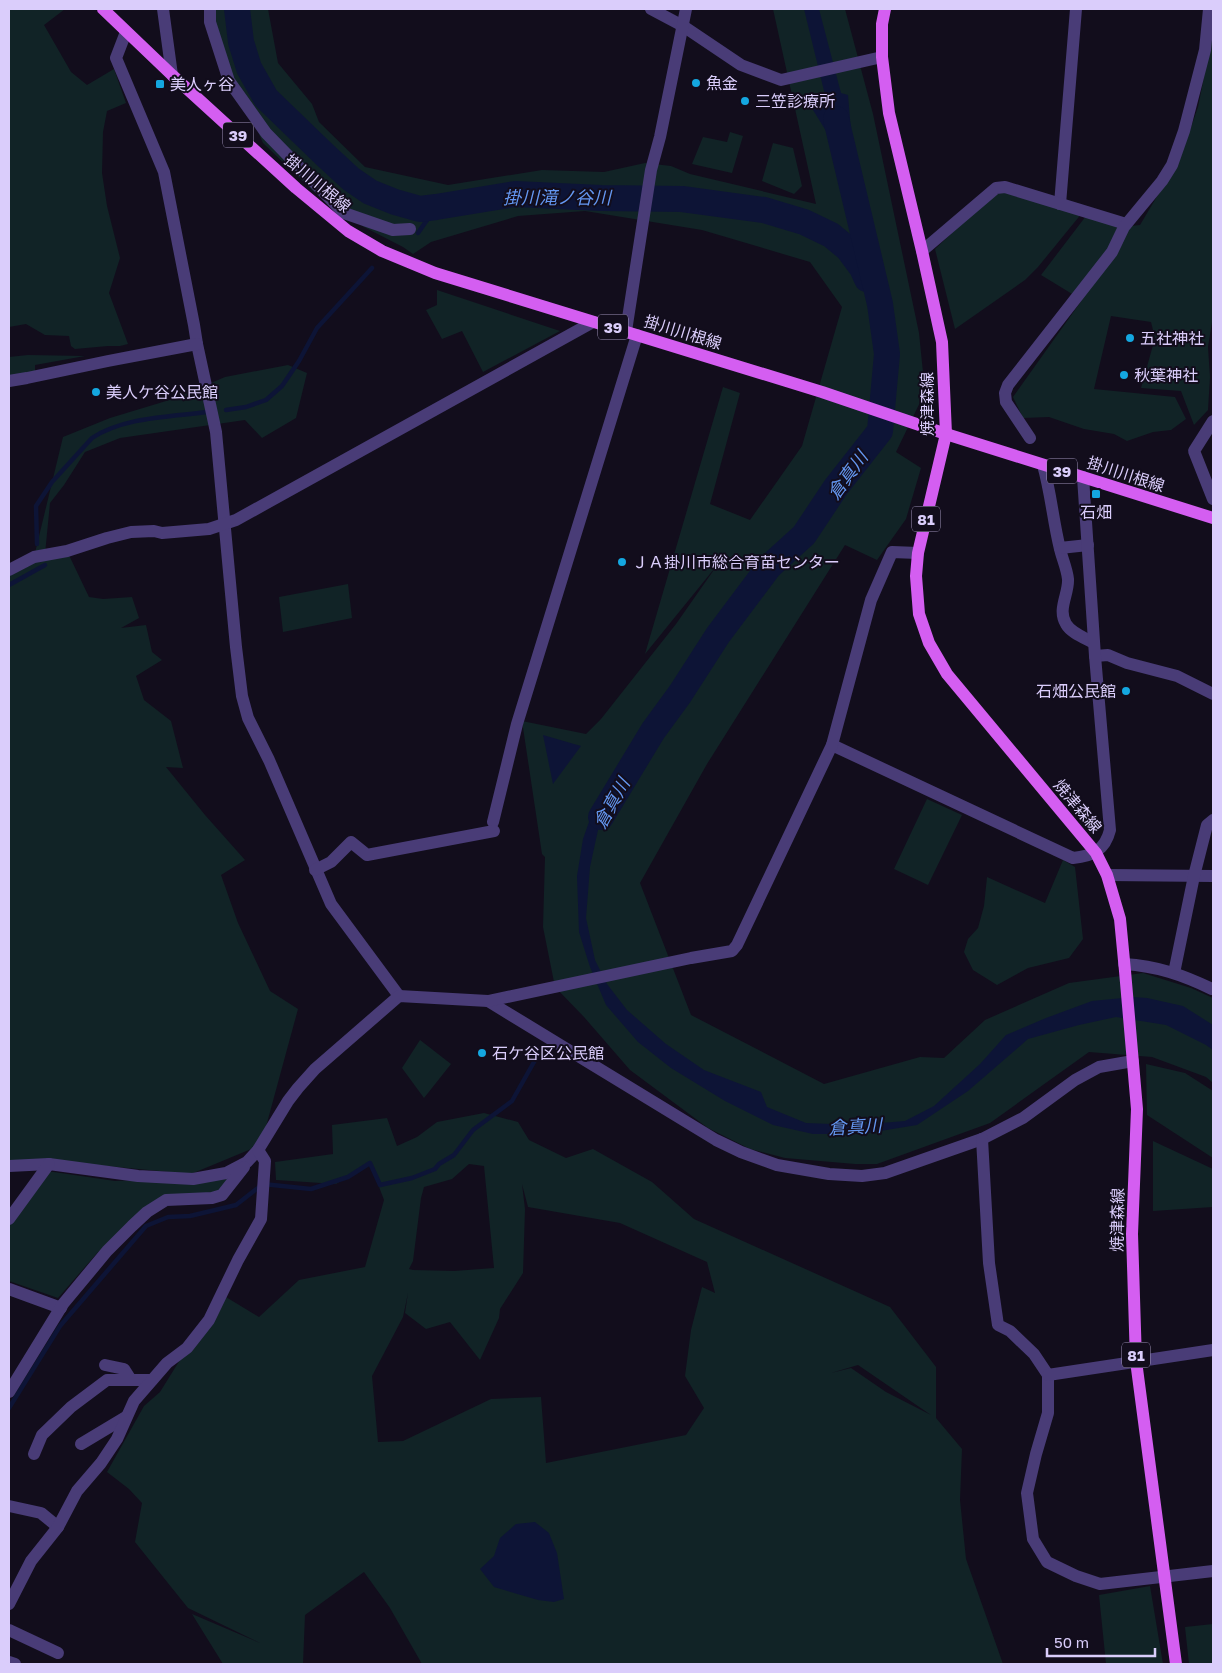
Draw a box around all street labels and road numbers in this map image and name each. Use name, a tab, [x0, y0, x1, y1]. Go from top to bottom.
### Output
road number: 39	[223, 122, 253, 148]
street label: 掛川川根線	[281, 150, 355, 216]
street label: 掛川川根線	[642, 311, 724, 353]
road number: 39	[598, 314, 628, 340]
street label: 焼津森線	[917, 372, 937, 436]
street label: 掛川川根線	[1085, 452, 1167, 496]
road number: 39	[1047, 458, 1077, 484]
road number: 81	[912, 506, 940, 532]
street label: 焼津森線	[1050, 775, 1106, 837]
street label: 焼津森線	[1106, 1188, 1128, 1252]
road number: 81	[1122, 1342, 1150, 1368]

